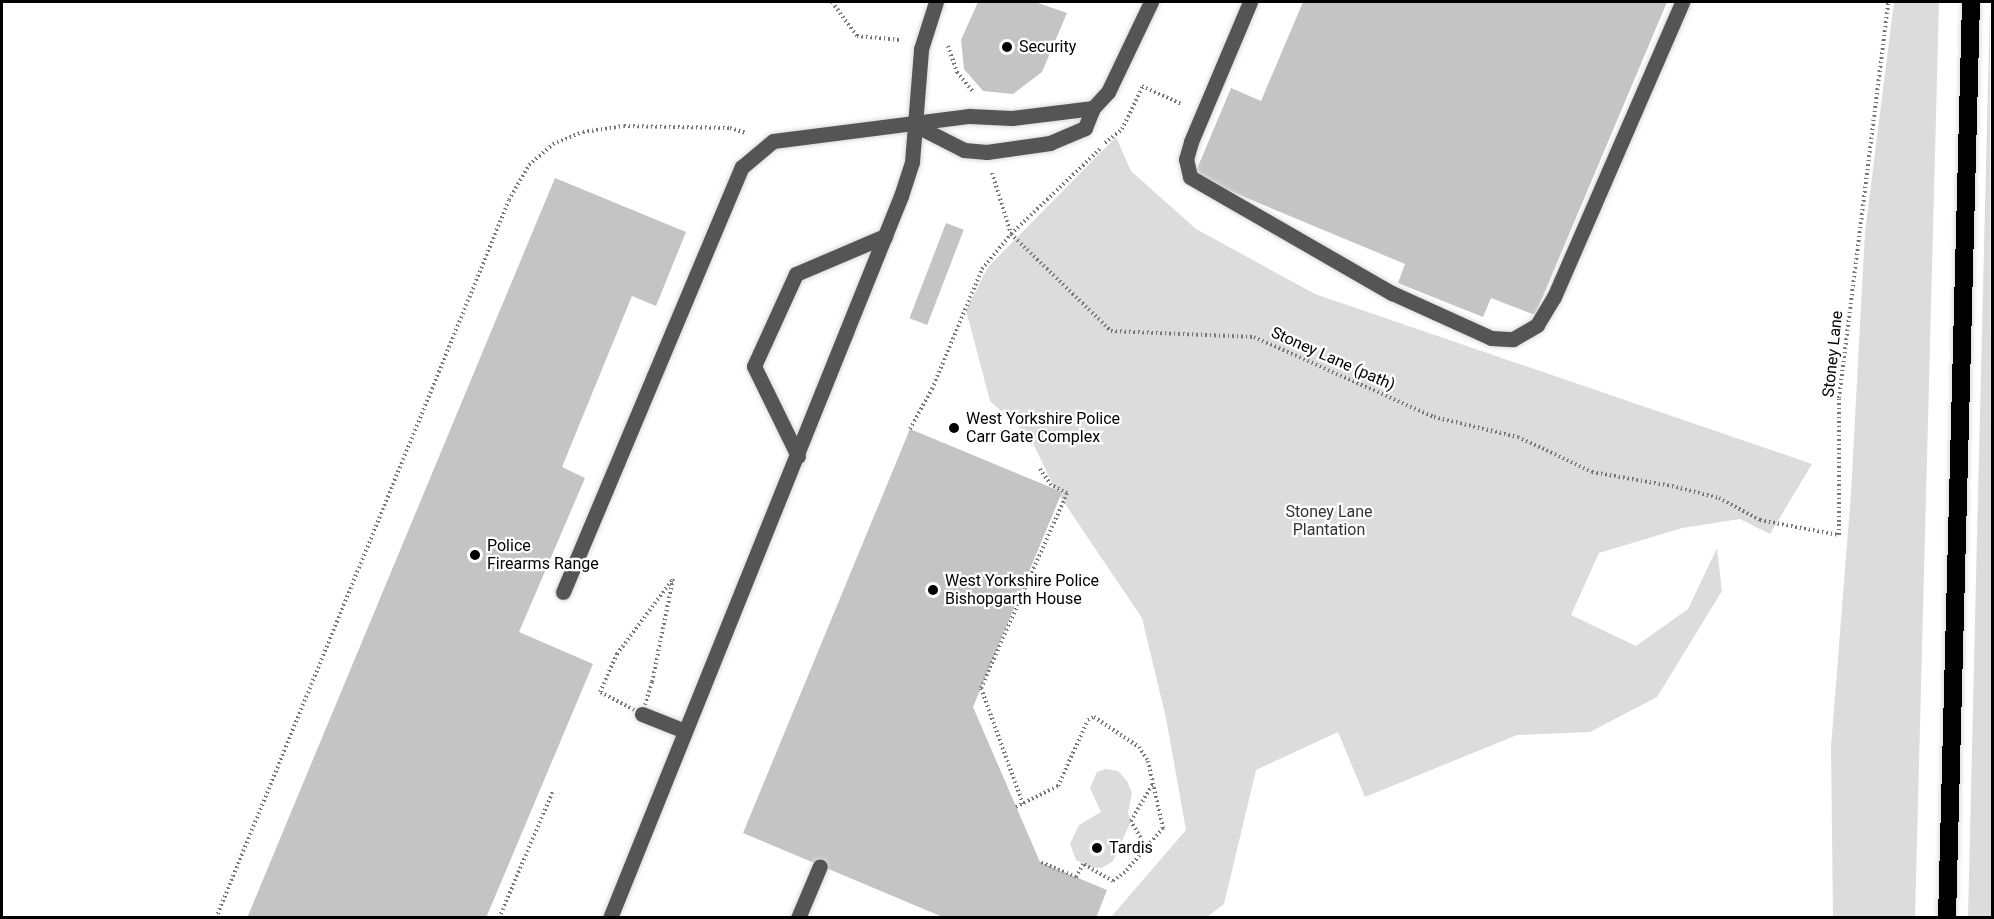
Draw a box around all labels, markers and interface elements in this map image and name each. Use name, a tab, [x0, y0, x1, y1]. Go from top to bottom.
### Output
place label: Security	[1019, 37, 1076, 57]
marker: Security	[1000, 40, 1014, 54]
street label: Stoney Lane	[1819, 310, 1847, 398]
street label: Stoney Lane (path)	[1268, 323, 1398, 395]
place label: West Yorkshire Police Carr Gate Complex	[966, 409, 1120, 447]
marker: West Yorkshire Police Carr Gate Complex	[947, 421, 961, 435]
park label: Stoney Lane Plantation	[1285, 502, 1373, 540]
place label: Police Firearms Range	[487, 536, 599, 574]
marker: Police Firearms Range	[468, 548, 482, 562]
place label: West Yorkshire Police Bishopgarth House	[945, 571, 1099, 609]
marker: West Yorkshire Police Bishopgarth House	[926, 583, 940, 597]
place label: Tardis	[1109, 838, 1153, 858]
marker: Tardis	[1090, 841, 1104, 855]

